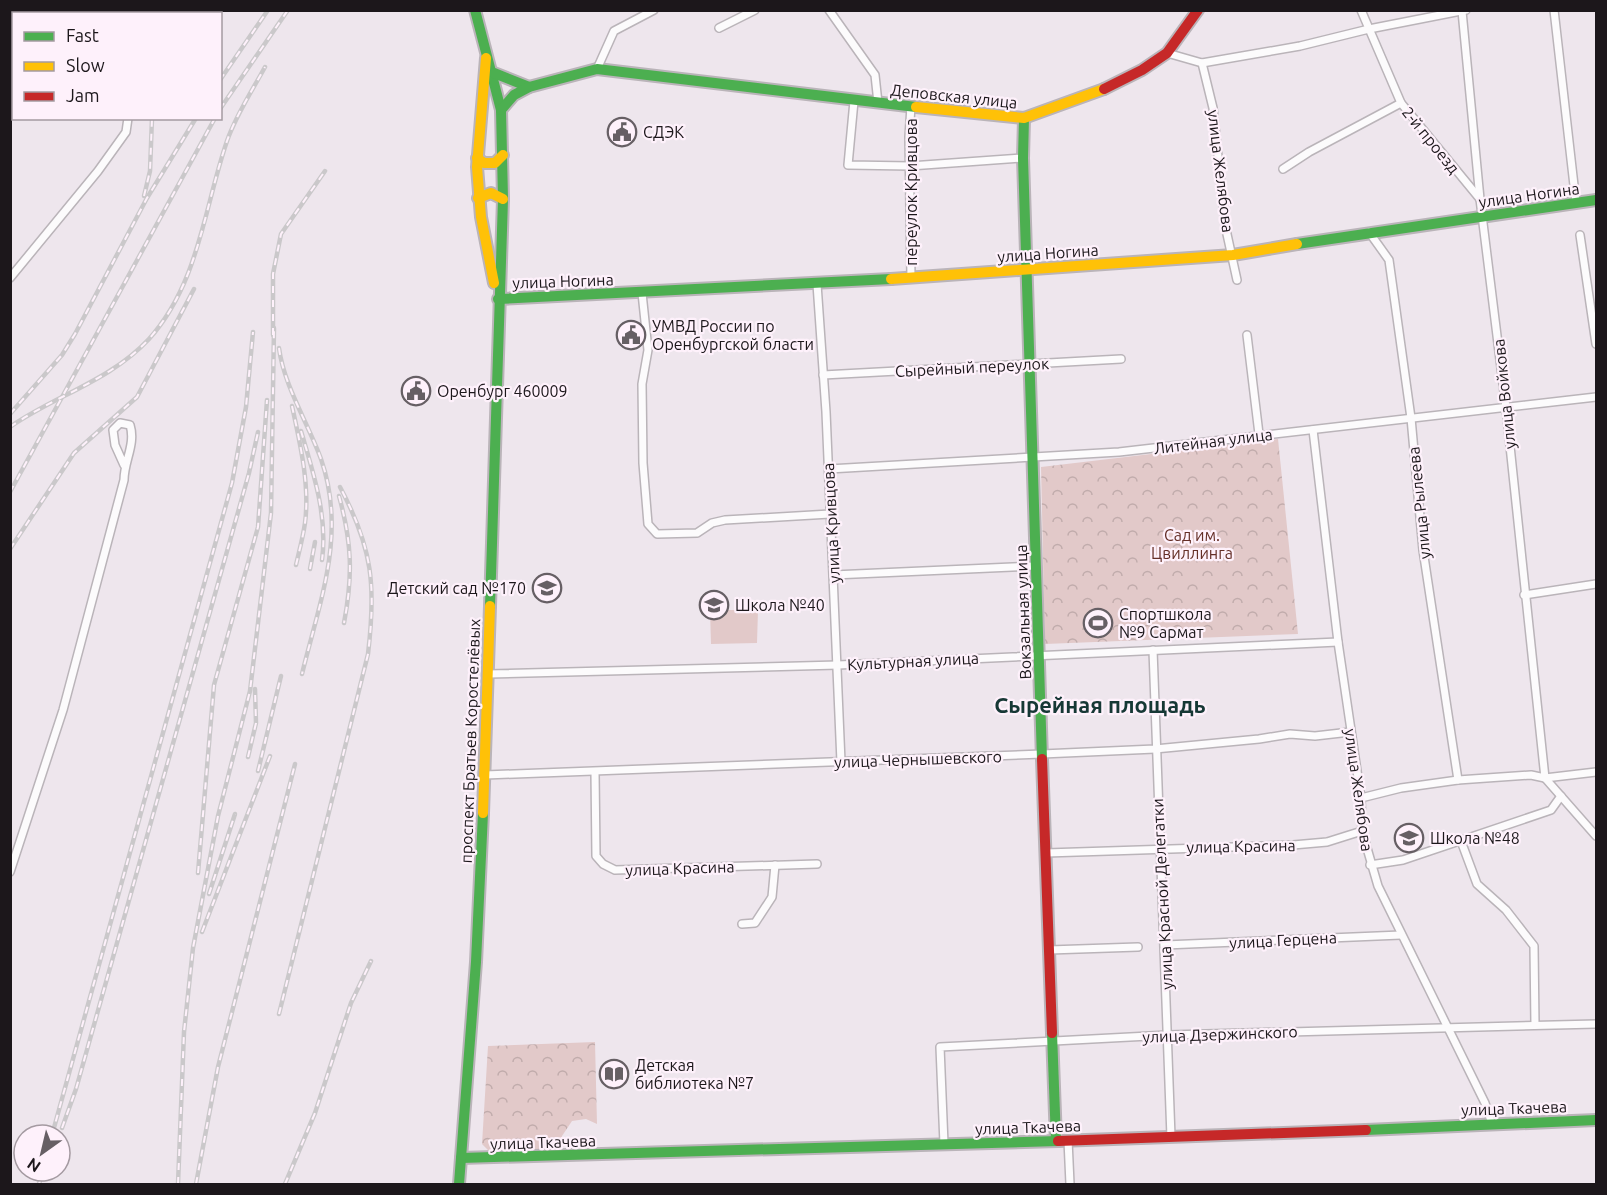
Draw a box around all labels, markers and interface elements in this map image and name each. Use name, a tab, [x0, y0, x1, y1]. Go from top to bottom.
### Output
legend	[12, 12, 222, 120]
text: Fast	[66, 25, 99, 45]
text: Slow	[66, 55, 105, 75]
street label: Деповская улица	[890, 80, 1018, 112]
text: Jam	[66, 85, 100, 105]
street label: 2-й проезд	[1399, 103, 1463, 177]
street label: улица Желябова	[1205, 109, 1237, 233]
public building icon: СДЭК	[606, 116, 638, 148]
street label: переулок Кривцова	[902, 118, 920, 266]
place label: СДЭК	[643, 123, 684, 141]
street label: улица Ногина	[1478, 179, 1580, 211]
street label: улица Ногина	[997, 240, 1099, 266]
street label: улица Ногина	[512, 270, 614, 292]
place label: УМВД России по Оренбургской бласти	[652, 317, 814, 353]
public building icon: УМВД России по Оренбургской бласти	[615, 319, 647, 351]
street label: улица Войкова	[1489, 338, 1519, 450]
street label: Сырейный переулок	[894, 354, 1050, 380]
public building icon: Оренбург 460009	[400, 375, 432, 407]
place label: Оренбург 460009	[437, 382, 568, 400]
street label: Литейная улица	[1153, 425, 1273, 457]
street label: улица Рылеева	[1404, 446, 1434, 560]
street label: улица Кривцова	[819, 462, 843, 584]
park label: Сад им. Цвиллинга	[1151, 526, 1233, 562]
street label: Вокзальная улица	[1012, 544, 1034, 680]
school or university icon: Детский сад №170	[531, 572, 563, 604]
place label: Детский сад №170	[387, 579, 526, 597]
school or university icon: Школа №40	[698, 589, 730, 621]
place label: Школа №40	[735, 596, 825, 614]
place label: Спортшкола №9 Сармат	[1119, 605, 1212, 641]
sports icon: Спортшкола №9 Сармат	[1082, 607, 1114, 639]
street label: проспект Братьев Коростелёвых	[457, 618, 483, 864]
street label: Культурная улица	[847, 649, 979, 673]
district label: Сырейная площадь	[994, 692, 1206, 717]
street label: улица Желябова	[1341, 728, 1377, 852]
street label: улица Чернышевского	[834, 747, 1002, 771]
street label: улица Красной Делегатки	[1148, 798, 1176, 990]
school or university icon: Школа №48	[1393, 822, 1425, 854]
place label: Школа №48	[1430, 829, 1520, 847]
street label: улица Красина	[1186, 836, 1296, 856]
street label: улица Красина	[625, 857, 735, 879]
street label: улица Герцена	[1229, 928, 1337, 952]
street label: улица Дзержинского	[1142, 1022, 1298, 1046]
place label: Детская библиотека №7	[635, 1056, 754, 1092]
library icon: Детская библиотека №7	[598, 1058, 630, 1090]
street label: улица Ткачева	[1461, 1097, 1567, 1119]
street label: улица Ткачева	[975, 1116, 1081, 1138]
north arrow	[12, 1123, 72, 1183]
street label: улица Ткачева	[490, 1131, 596, 1153]
text: N	[24, 1155, 44, 1176]

